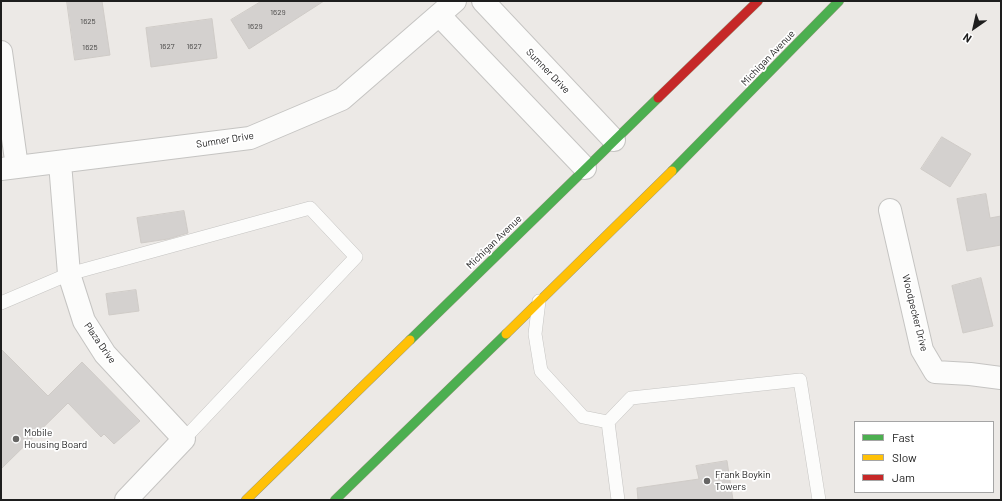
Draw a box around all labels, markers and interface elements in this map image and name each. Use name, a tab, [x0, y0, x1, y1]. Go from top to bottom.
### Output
house number: 1629	[270, 7, 286, 17]
north arrow	[954, 8, 994, 48]
house number: 1625	[80, 16, 96, 26]
house number: 1629	[247, 21, 263, 31]
street label: Michigan Avenue	[739, 28, 797, 88]
text: N	[960, 31, 974, 46]
house number: 1627	[160, 41, 174, 51]
house number: 1627	[187, 41, 201, 51]
house number: 1625	[82, 42, 98, 52]
street label: Sumner Drive	[524, 46, 572, 96]
street label: Sumner Drive	[195, 130, 255, 150]
street label: Michigan Avenue	[464, 213, 524, 271]
street label: Woodpecker Drive	[900, 273, 930, 353]
street label: Plaza Drive	[82, 320, 118, 366]
legend	[854, 421, 994, 493]
place label: Mobile Housing Board	[24, 427, 87, 450]
text: Fast	[892, 430, 915, 444]
marker: Mobile Housing Board	[11, 434, 21, 444]
text: Slow	[892, 450, 917, 464]
place label: Frank Boykin Towers	[715, 469, 771, 492]
text: Jam	[892, 470, 915, 484]
marker: Frank Boykin Towers	[702, 476, 712, 486]

